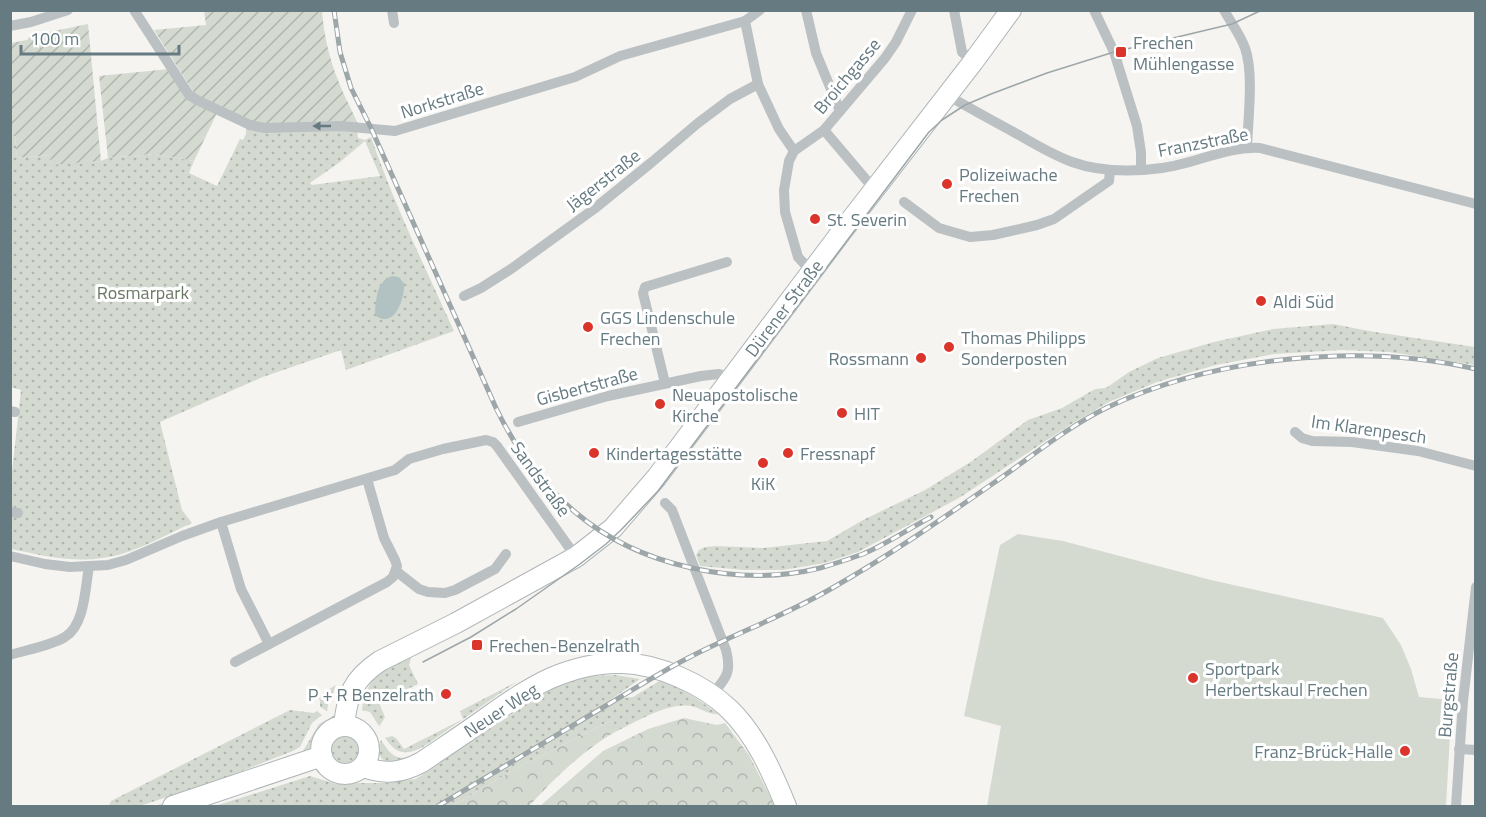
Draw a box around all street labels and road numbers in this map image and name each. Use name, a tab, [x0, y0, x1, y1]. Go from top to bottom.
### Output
street label: Broichgasse	[807, 32, 887, 120]
street label: Norkstraße	[397, 75, 487, 125]
street label: Franzstraße	[1155, 120, 1251, 164]
street label: Jägerstraße	[560, 142, 646, 218]
street label: Dürener Straße	[738, 254, 830, 362]
street label: Gisbertstraße	[533, 360, 641, 412]
street label: Im Klarenpesch	[1310, 408, 1428, 450]
street label: Sandstraße	[504, 436, 578, 522]
street label: Burgstraße	[1431, 651, 1465, 739]
street label: Neuer Weg	[458, 676, 544, 744]

